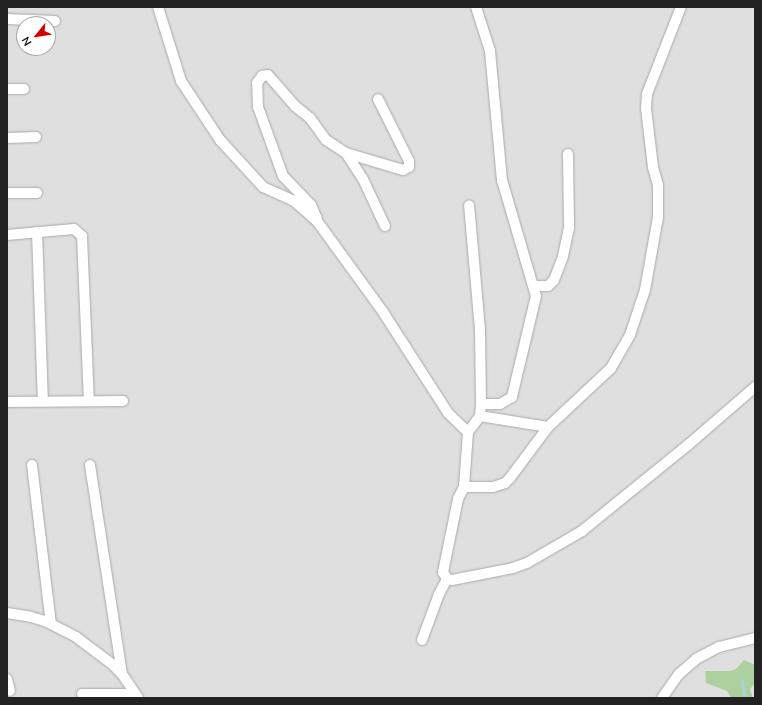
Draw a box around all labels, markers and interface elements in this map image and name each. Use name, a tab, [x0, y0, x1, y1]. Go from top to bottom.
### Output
north arrow	[16, 16, 56, 56]
text: N	[18, 34, 35, 49]

